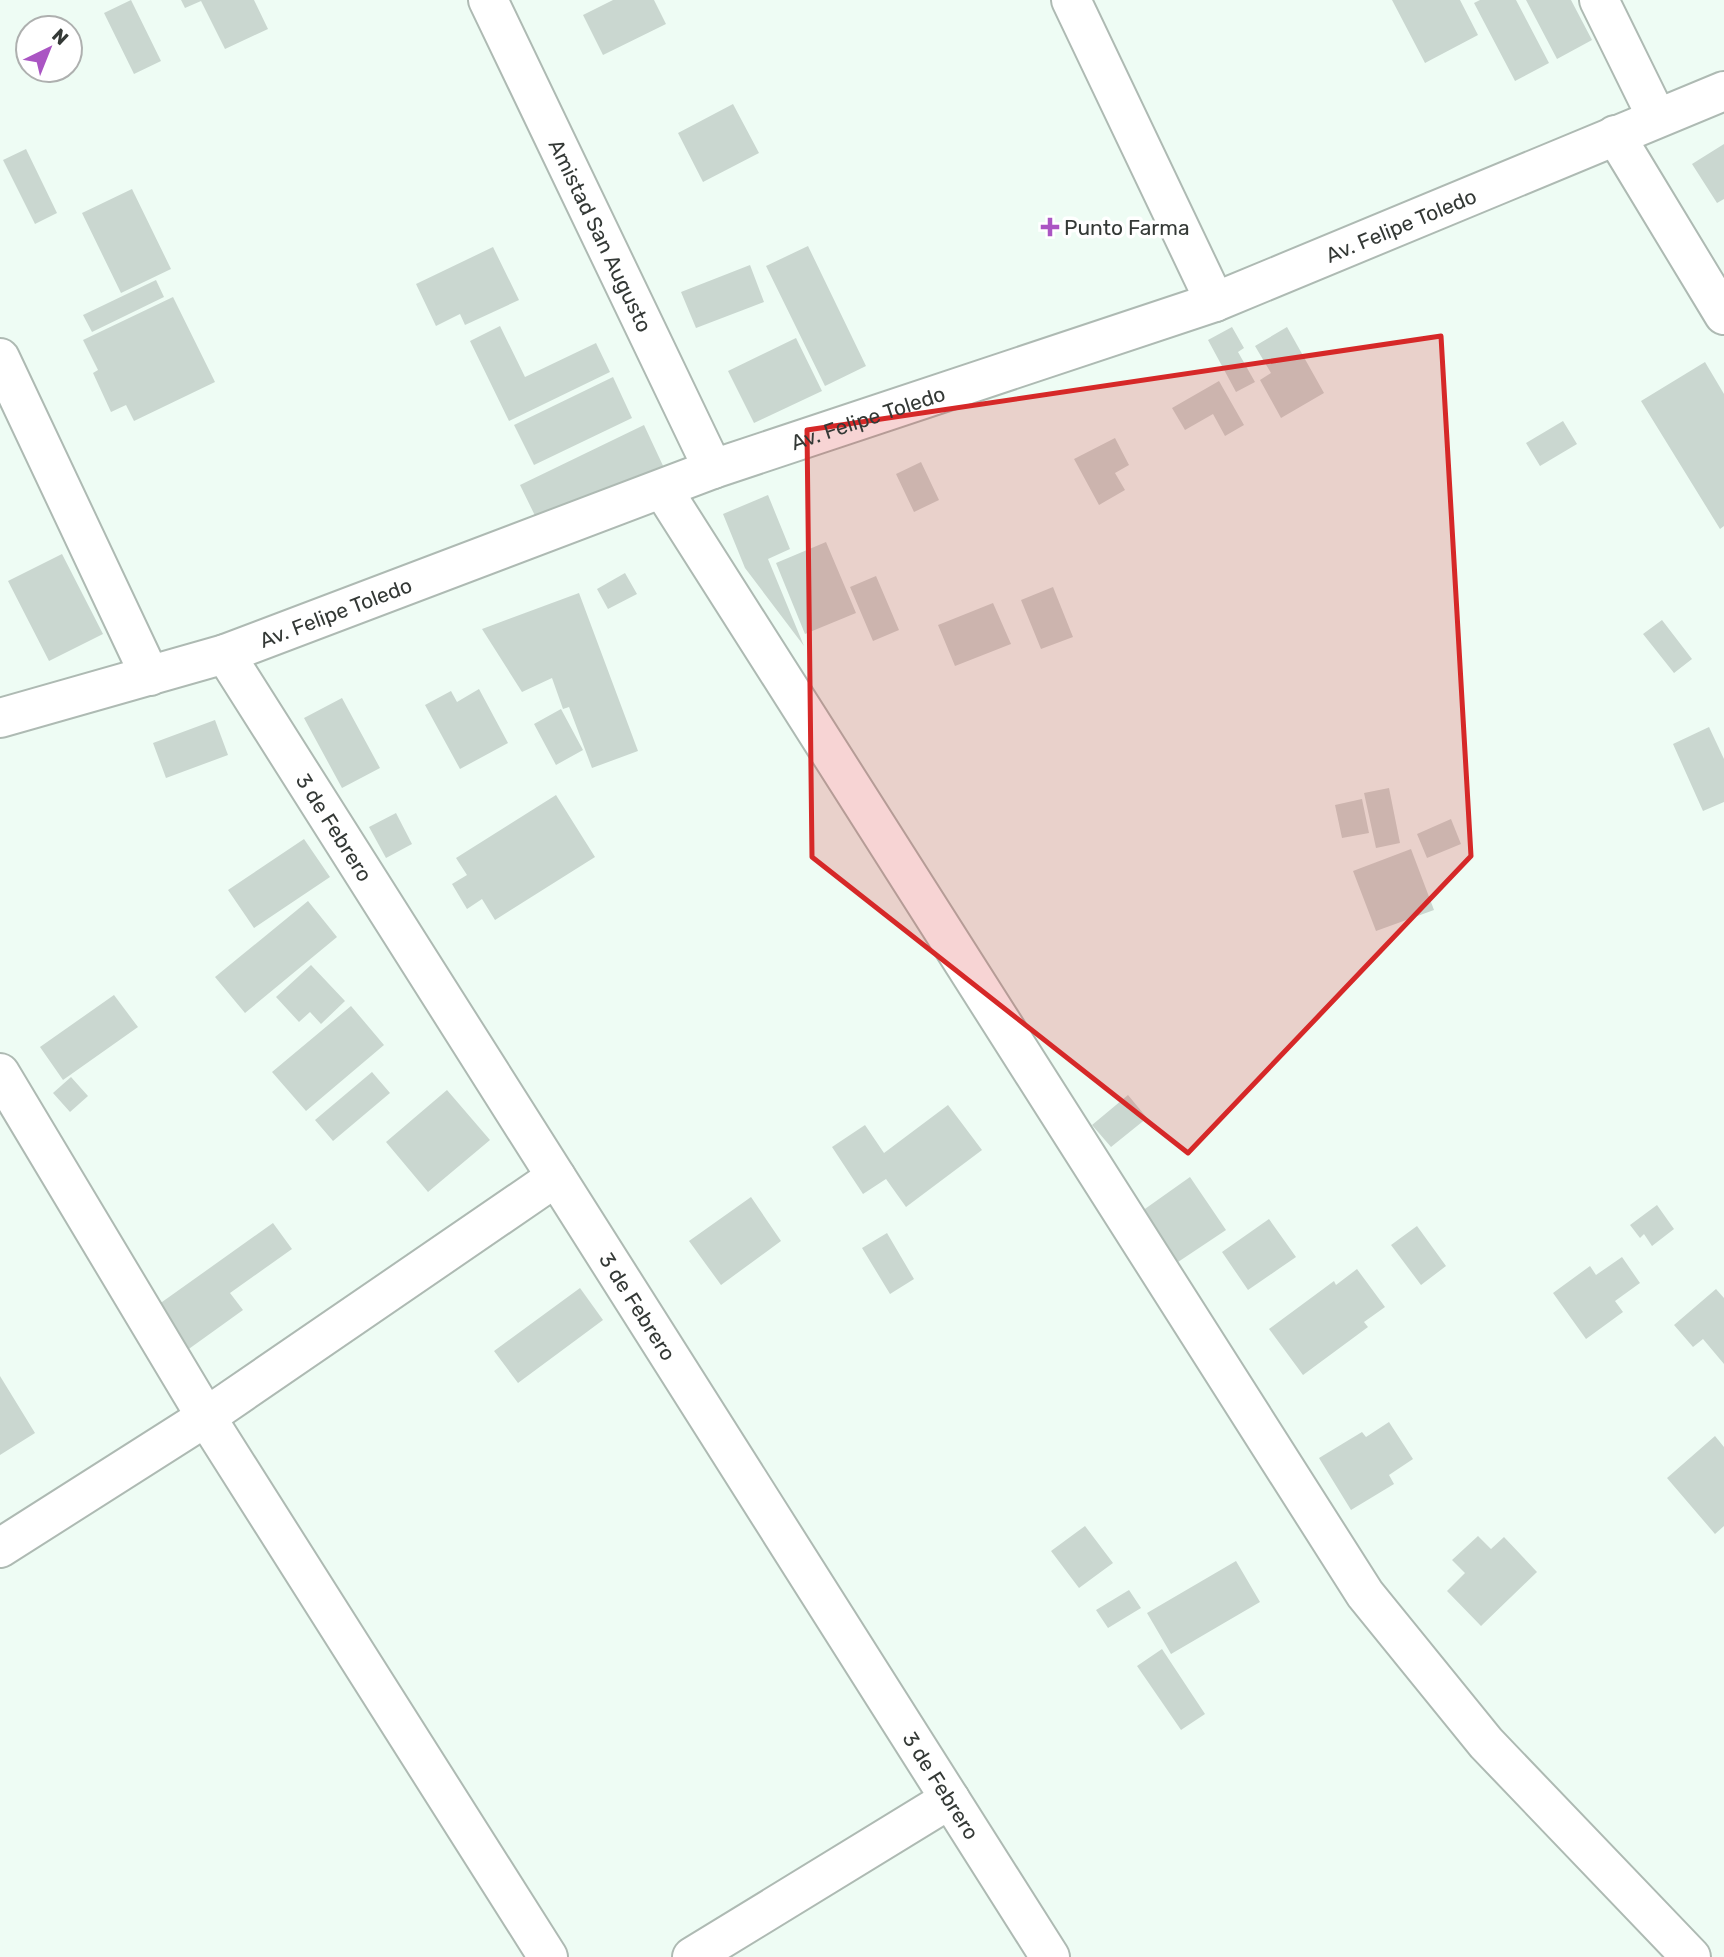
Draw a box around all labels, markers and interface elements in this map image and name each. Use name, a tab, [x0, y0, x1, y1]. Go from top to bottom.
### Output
north arrow	[14, 14, 84, 84]
text: N	[47, 24, 73, 50]
street label: Amistad San Augusto	[544, 135, 658, 336]
street label: Av. Felipe Toledo	[1322, 183, 1480, 267]
place label: Punto Farma	[1064, 215, 1190, 240]
marker: Punto Farma	[1042, 219, 1058, 235]
street label: Av. Felipe Toledo	[788, 380, 948, 455]
street label: Av. Felipe Toledo	[256, 572, 415, 652]
street label: 3 de Febrero	[291, 769, 378, 886]
street label: 3 de Febrero	[595, 1248, 681, 1365]
street label: 3 de Febrero	[898, 1727, 985, 1844]

